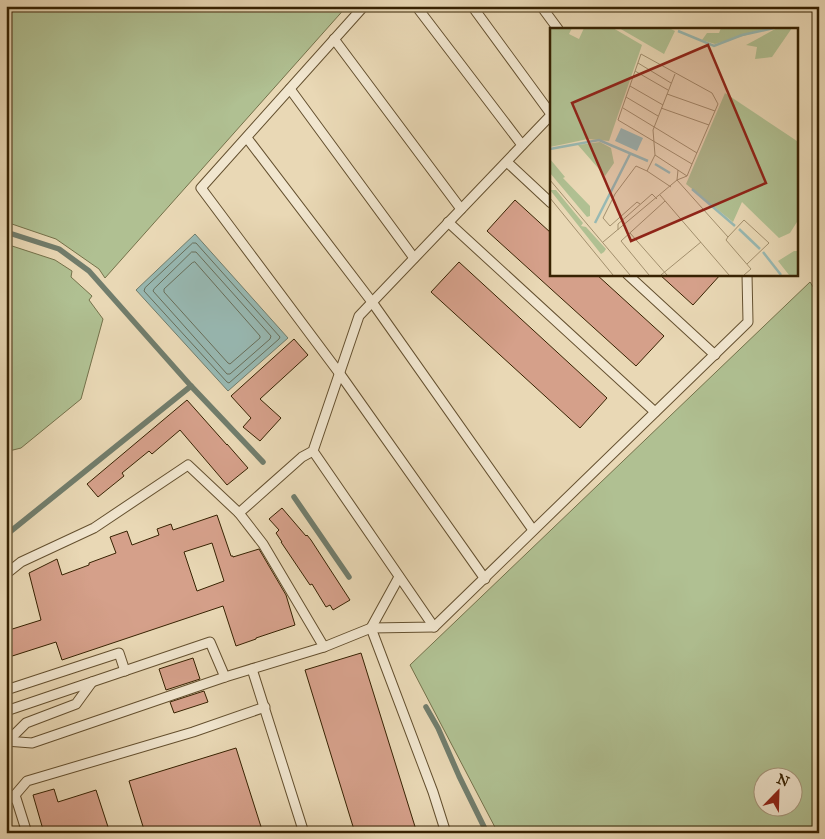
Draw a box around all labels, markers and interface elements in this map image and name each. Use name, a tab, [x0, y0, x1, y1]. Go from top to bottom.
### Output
inset map	[550, 28, 798, 275]
north arrow	[752, 766, 802, 816]
text: N	[774, 770, 792, 791]

